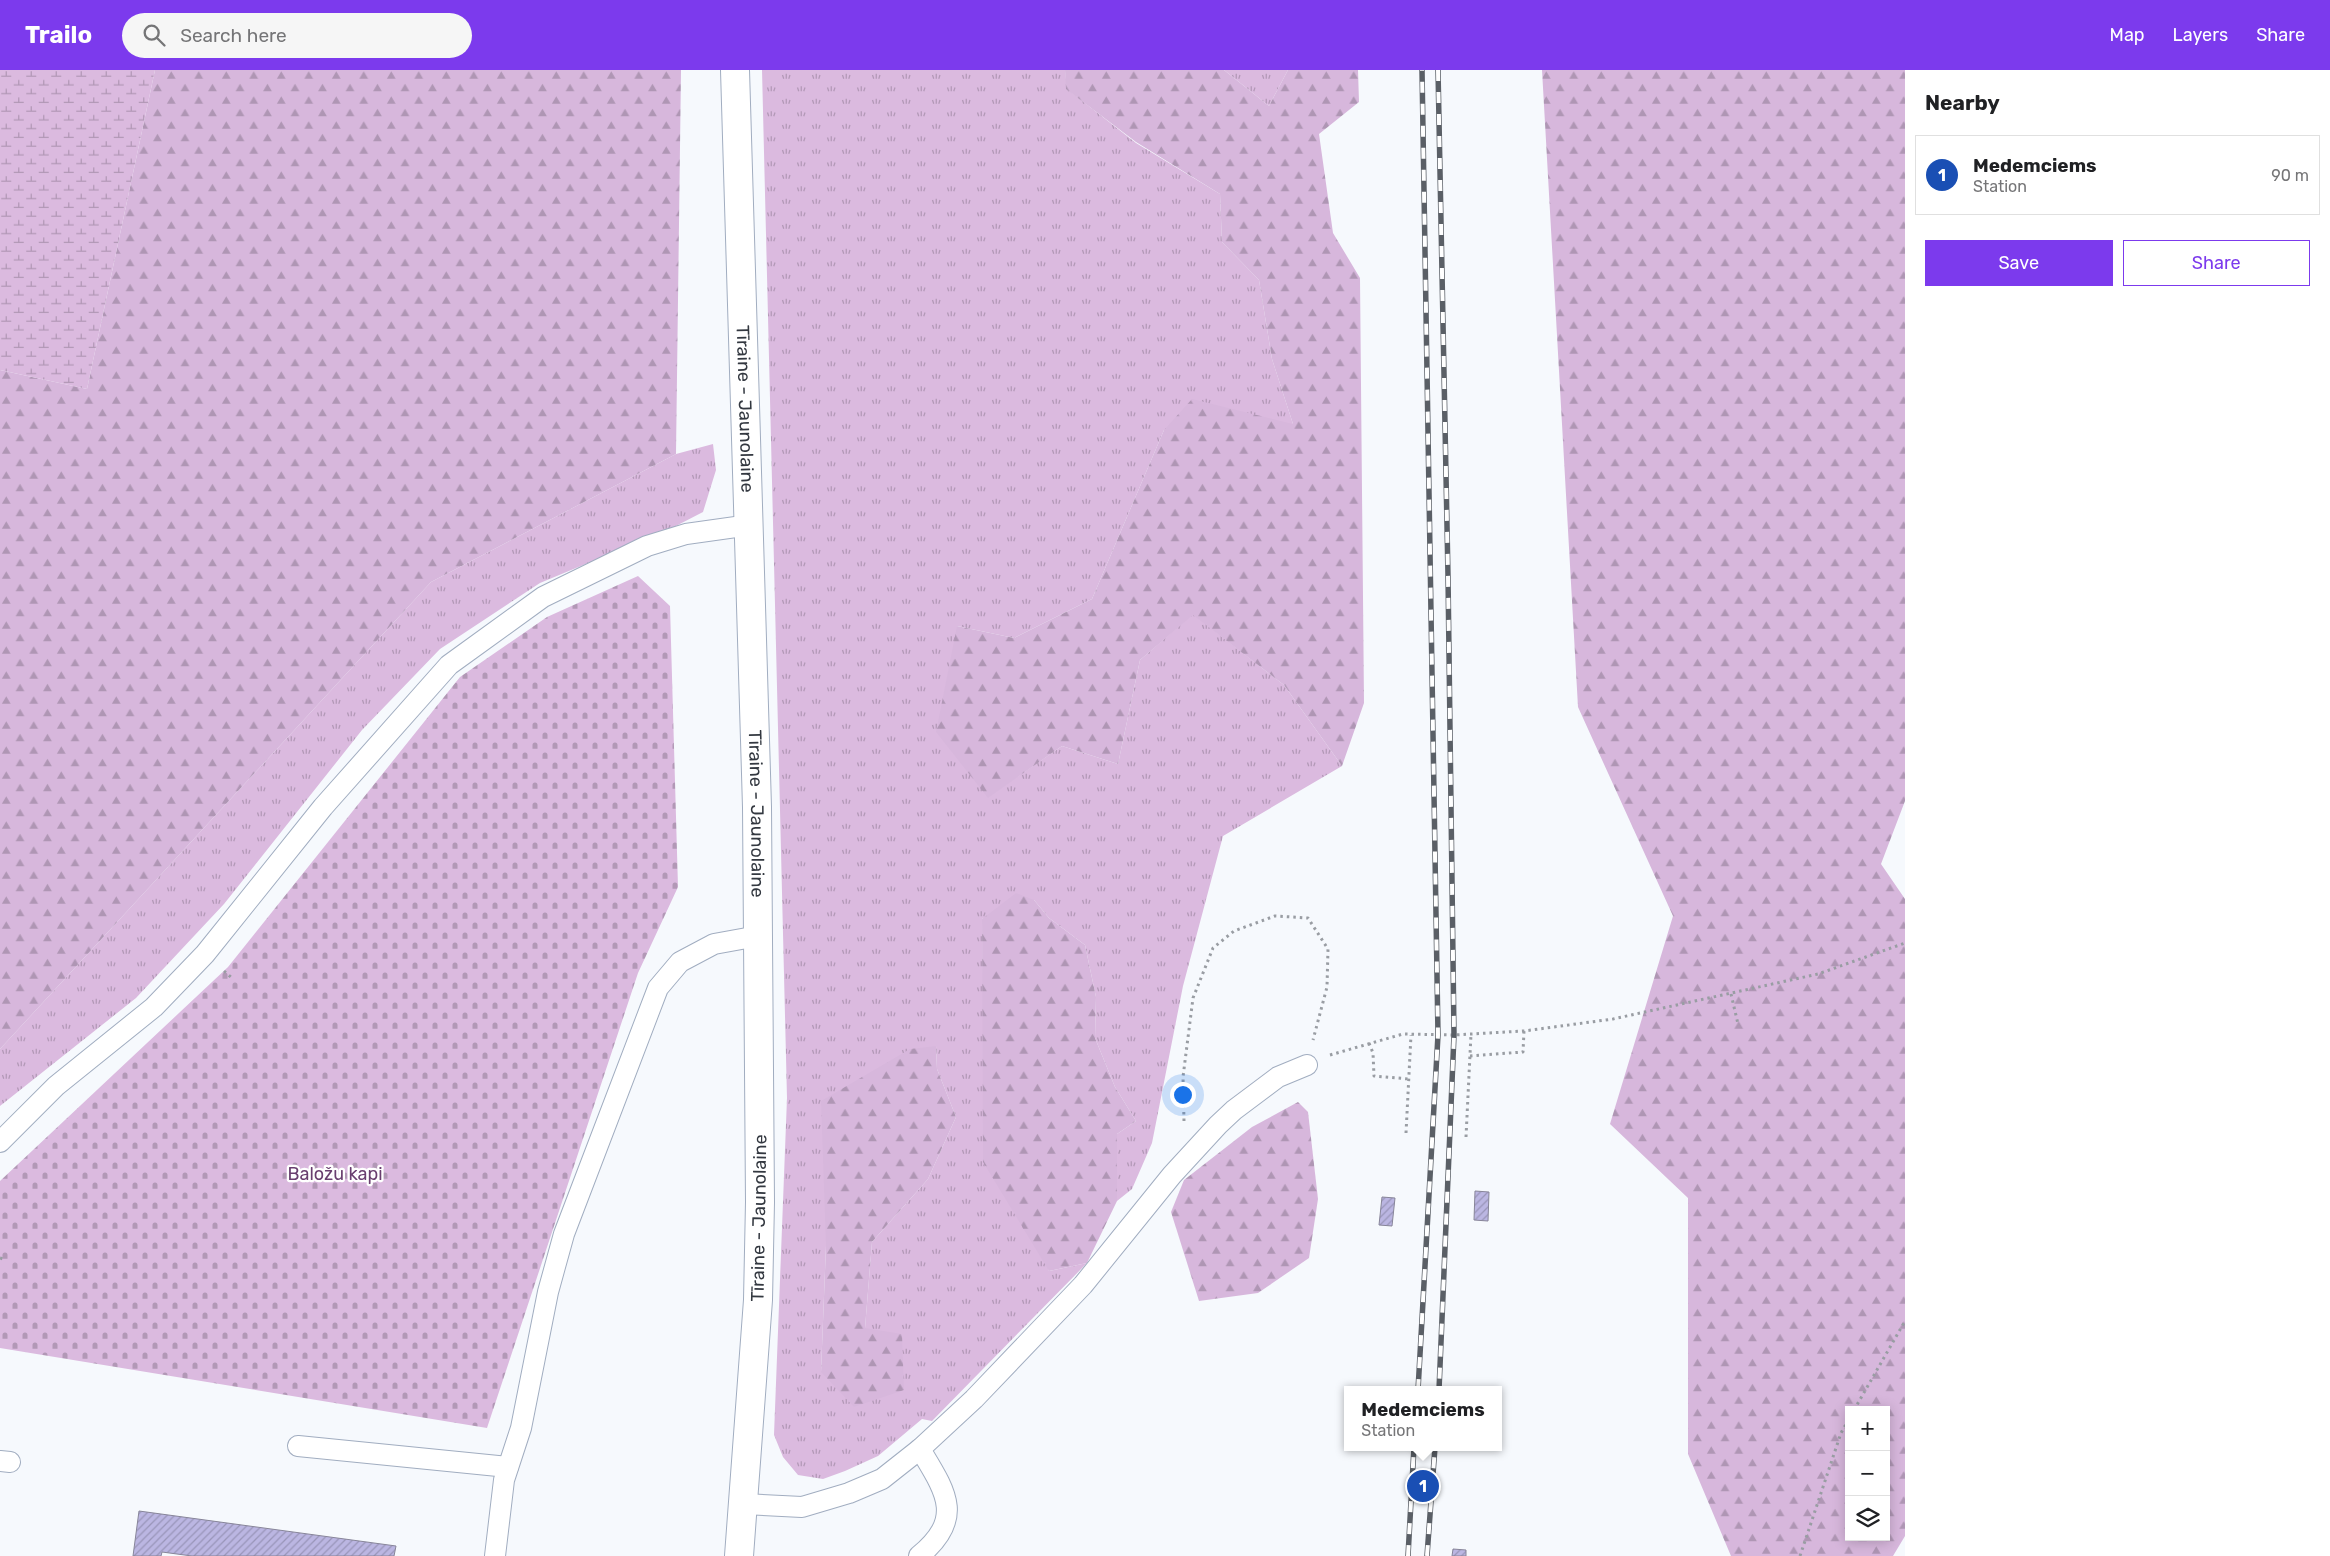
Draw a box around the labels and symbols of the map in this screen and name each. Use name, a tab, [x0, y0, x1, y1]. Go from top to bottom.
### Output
street label: Tīraine - Jaunolaine	[732, 325, 759, 493]
street label: Tīraine - Jaunolaine	[744, 730, 769, 898]
your location	[1170, 1082, 1196, 1108]
street label: Tīraine - Jaunolaine	[747, 1134, 771, 1302]
park label: Baložu kapi	[287, 1163, 383, 1185]
pin: 1	[1407, 1467, 1439, 1505]

